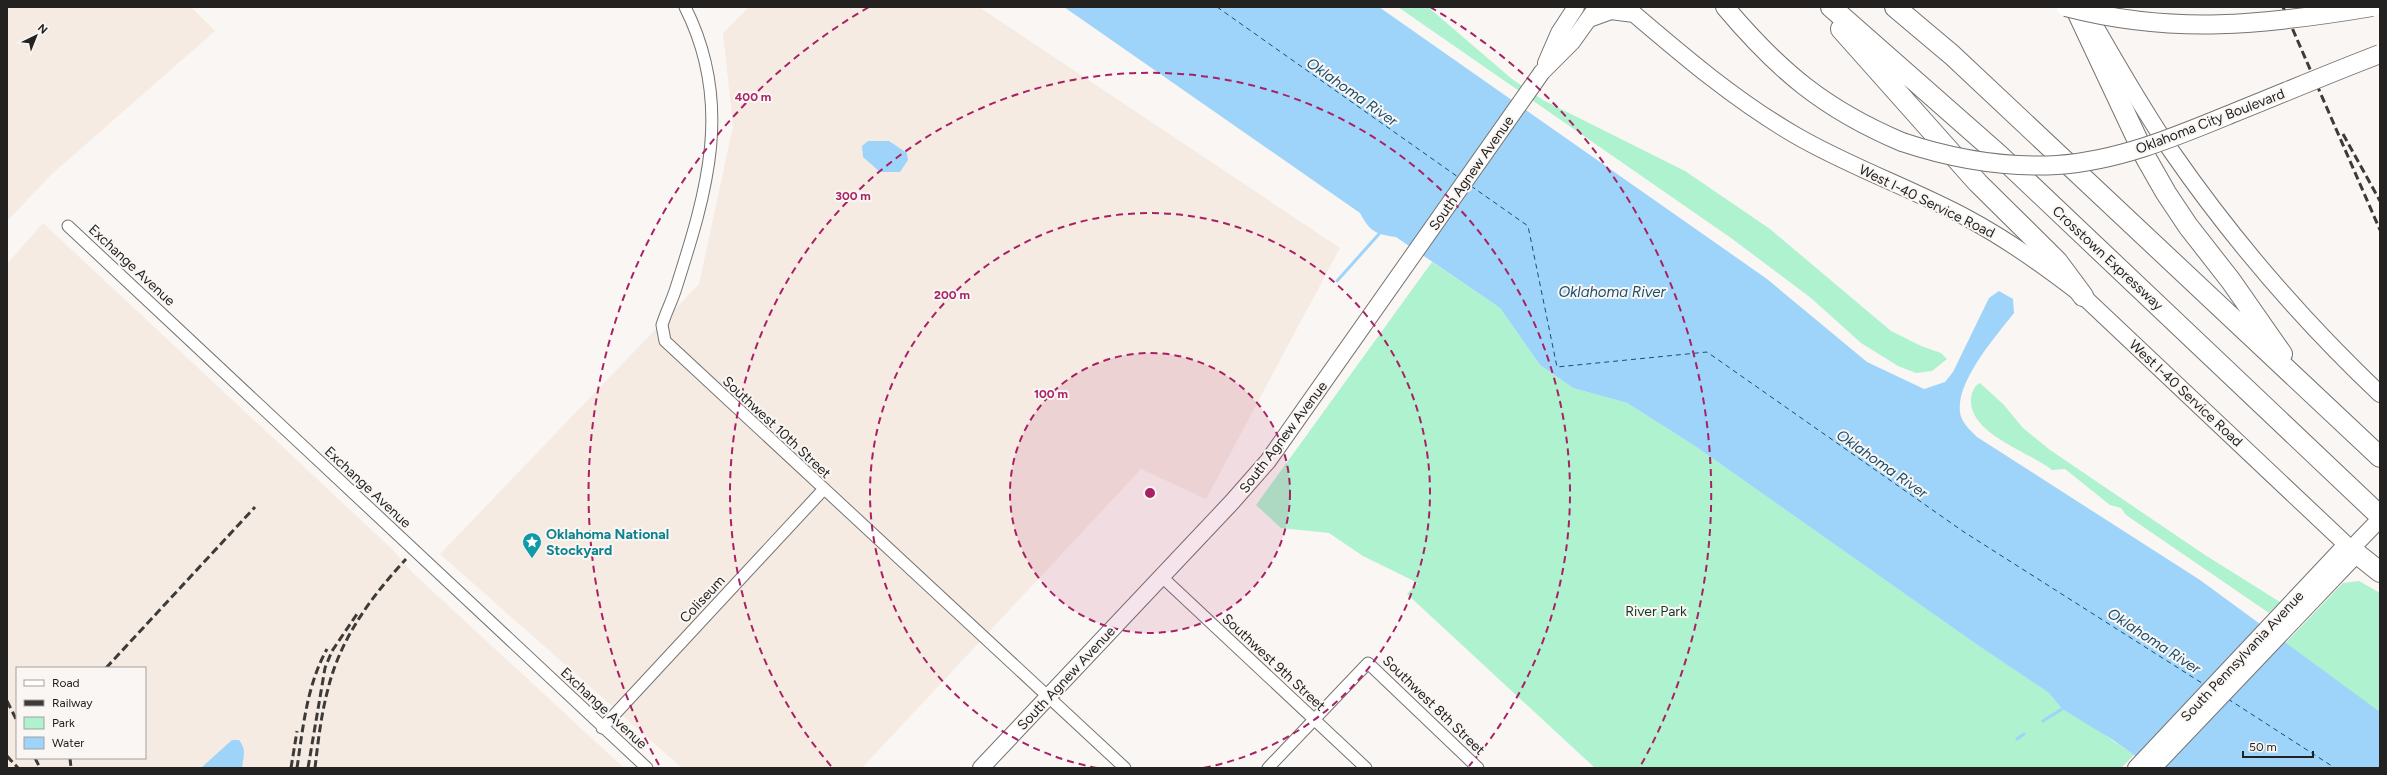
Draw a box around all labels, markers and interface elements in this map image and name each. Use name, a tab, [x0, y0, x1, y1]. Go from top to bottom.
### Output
north arrow	[16, 16, 56, 56]
text: N	[35, 21, 50, 37]
water label: Oklahoma River	[1303, 54, 1402, 131]
street label: Oklahoma City Boulevard	[2133, 85, 2287, 158]
text: 400 m	[735, 90, 771, 104]
street label: South Agnew Avenue	[1426, 113, 1518, 234]
street label: West I-40 Service Road	[1856, 161, 1997, 242]
text: 300 m	[835, 189, 871, 203]
street label: Crosstown Expressway	[2049, 203, 2167, 315]
street label: Exchange Avenue	[85, 221, 179, 310]
water label: Oklahoma River	[1558, 283, 1667, 301]
text: 200 m	[934, 288, 970, 302]
street label: West I-40 Service Road	[2125, 336, 2246, 450]
street label: Southwest 10th Street	[719, 373, 834, 482]
street label: South Agnew Avenue	[1236, 378, 1331, 497]
text: 100 m	[1034, 387, 1068, 401]
water label: Oklahoma River	[1833, 426, 1932, 503]
street label: Exchange Avenue	[321, 443, 415, 532]
centre of rings	[1143, 486, 1157, 500]
place label: Oklahoma National Stockyard	[546, 526, 669, 559]
place icon: Oklahoma National Stockyard	[521, 531, 543, 559]
street label: Coliseum	[676, 572, 729, 627]
street label: South Pennsylvania Avenue	[2177, 587, 2308, 725]
park label: River Park	[1625, 603, 1687, 620]
water label: Oklahoma River	[2104, 604, 2205, 678]
street label: Southwest 9th Street	[1219, 610, 1329, 715]
street label: South Agnew Avenue	[1014, 623, 1119, 734]
street label: Southwest 8th Street	[1379, 652, 1488, 759]
street label: Exchange Avenue	[557, 664, 651, 753]
legend	[16, 667, 146, 759]
text: Road	[52, 676, 80, 690]
text: Railway	[52, 696, 93, 710]
text: Park	[52, 716, 75, 730]
scale bar	[2243, 733, 2313, 759]
text: Water	[52, 736, 84, 750]
text: 50 m	[2249, 740, 2277, 754]

